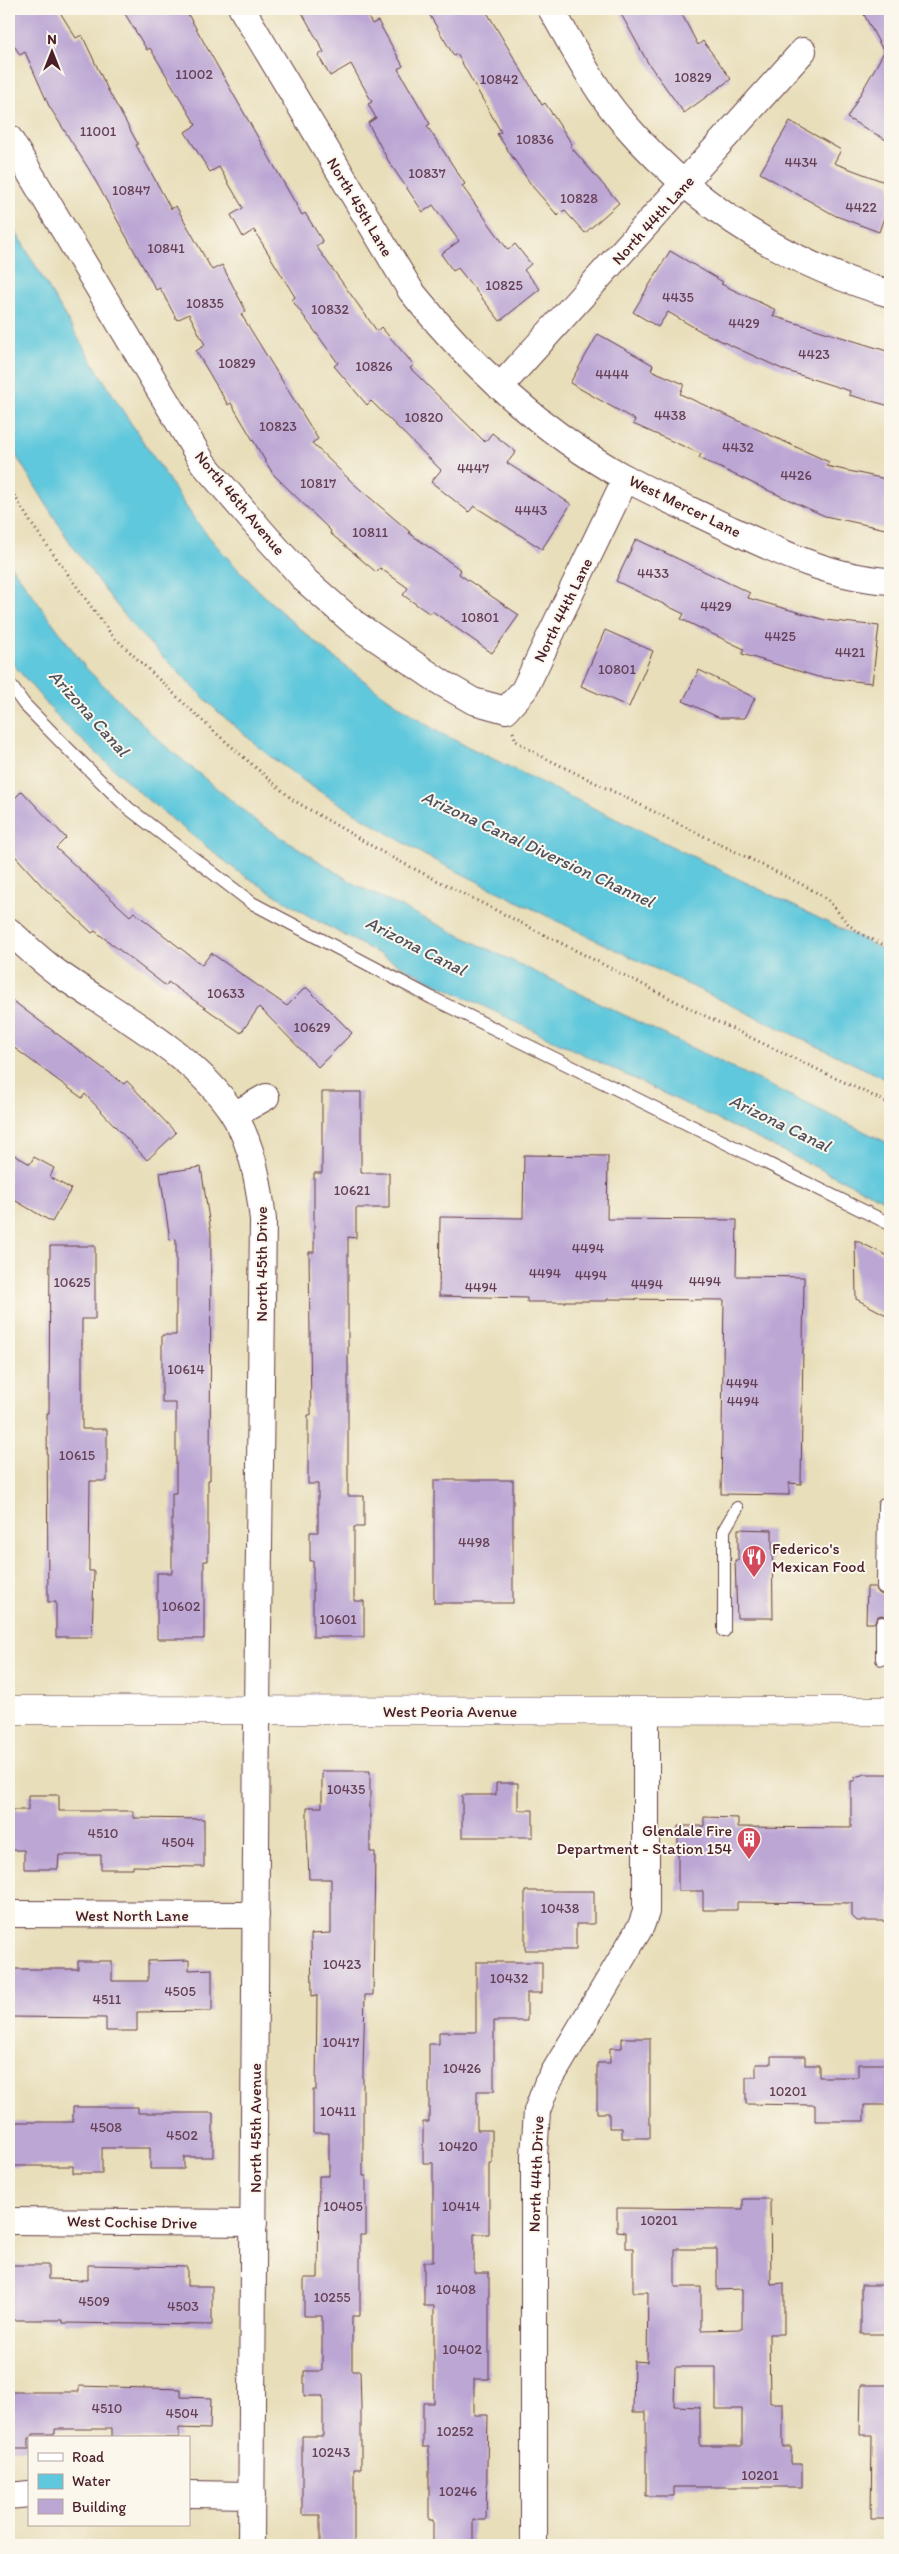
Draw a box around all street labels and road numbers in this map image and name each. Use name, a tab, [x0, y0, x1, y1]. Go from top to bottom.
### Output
street label: North 45th Lane	[323, 154, 397, 260]
street label: North 44th Lane	[608, 171, 698, 269]
street label: North 46th Avenue	[191, 447, 289, 559]
street label: West Mercer Lane	[626, 471, 744, 541]
street label: North 44th Lane	[530, 555, 596, 665]
street label: North 45th Drive	[252, 1206, 271, 1322]
street label: West Peoria Avenue	[383, 1702, 517, 1721]
street label: West North Lane	[75, 1906, 189, 1925]
street label: North 45th Avenue	[246, 2063, 265, 2193]
street label: North 44th Drive	[524, 2115, 548, 2233]
street label: West Cochise Drive	[67, 2211, 198, 2233]

